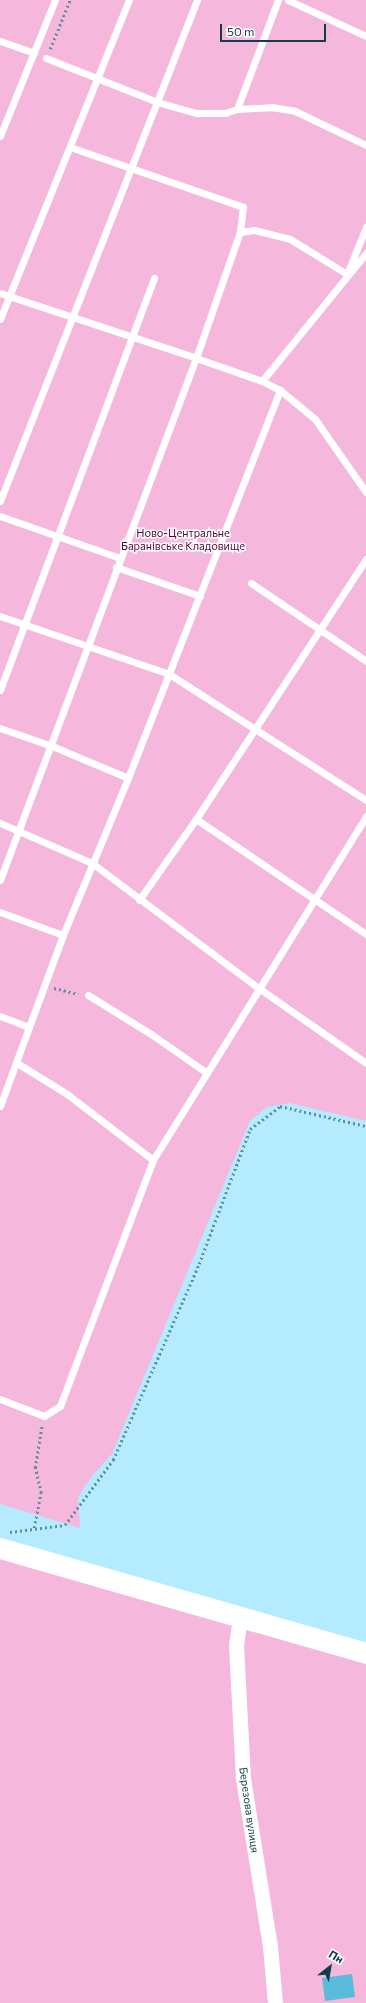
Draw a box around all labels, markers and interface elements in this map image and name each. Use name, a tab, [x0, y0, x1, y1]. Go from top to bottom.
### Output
scale bar	[222, 16, 328, 42]
text: 50 m	[227, 24, 255, 38]
park label: Ново-Центральне Баранівське Кладовище	[121, 527, 245, 553]
street label: Березова вулиця	[236, 1766, 262, 1854]
north arrow	[310, 1947, 350, 1987]
text: Пн	[327, 1947, 346, 1966]

